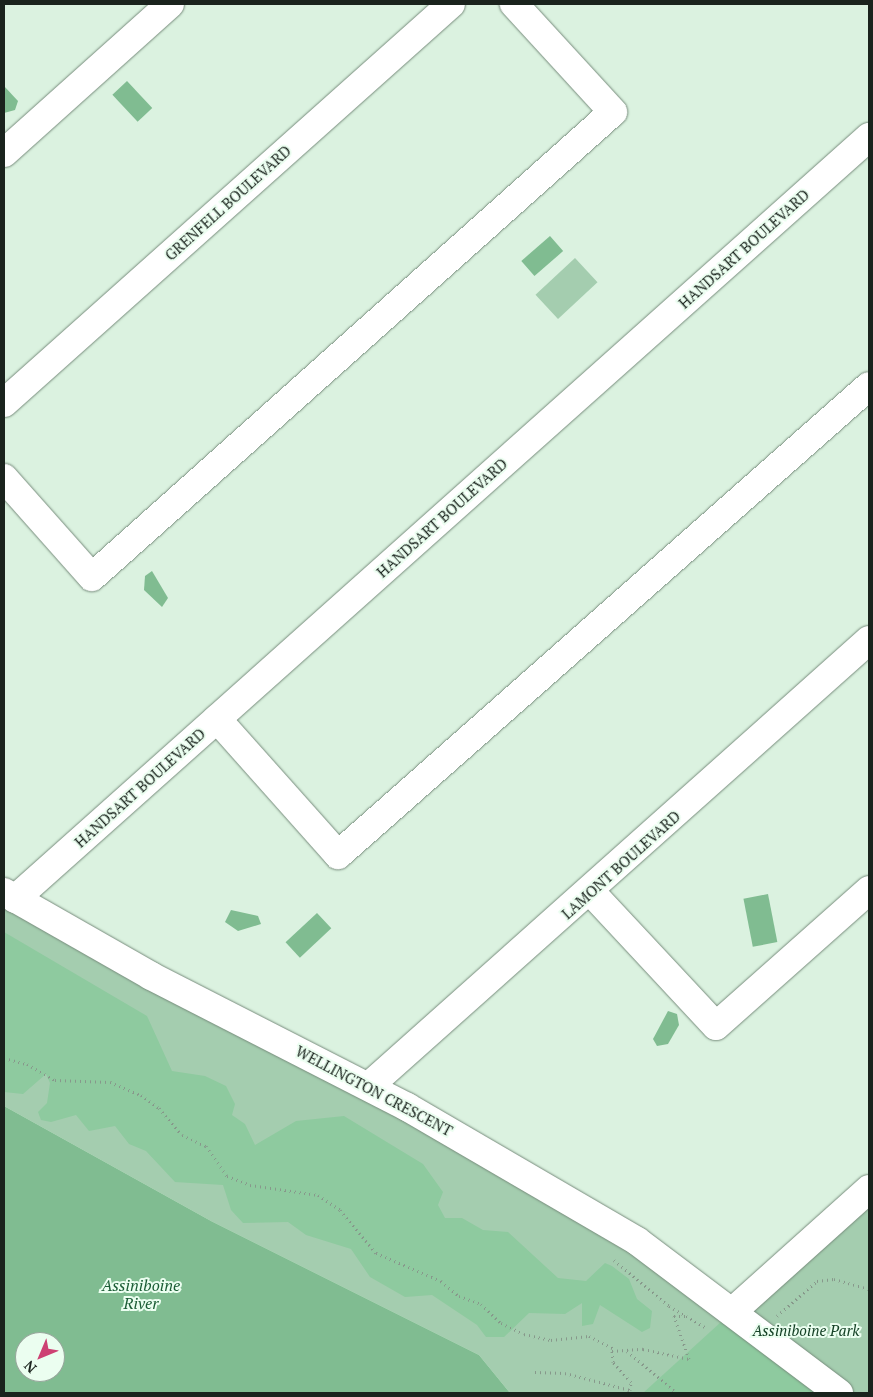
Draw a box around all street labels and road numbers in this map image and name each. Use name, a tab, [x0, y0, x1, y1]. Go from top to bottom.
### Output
street label: GRENFELL BOULEVARD	[161, 142, 295, 264]
street label: HANDSART BOULEVARD	[675, 186, 813, 312]
street label: HANDSART BOULEVARD	[373, 455, 511, 581]
street label: HANDSART BOULEVARD	[71, 725, 209, 851]
street label: LAMONT BOULEVARD	[558, 807, 684, 923]
street label: WELLINGTON CRESCENT	[292, 1042, 456, 1140]

